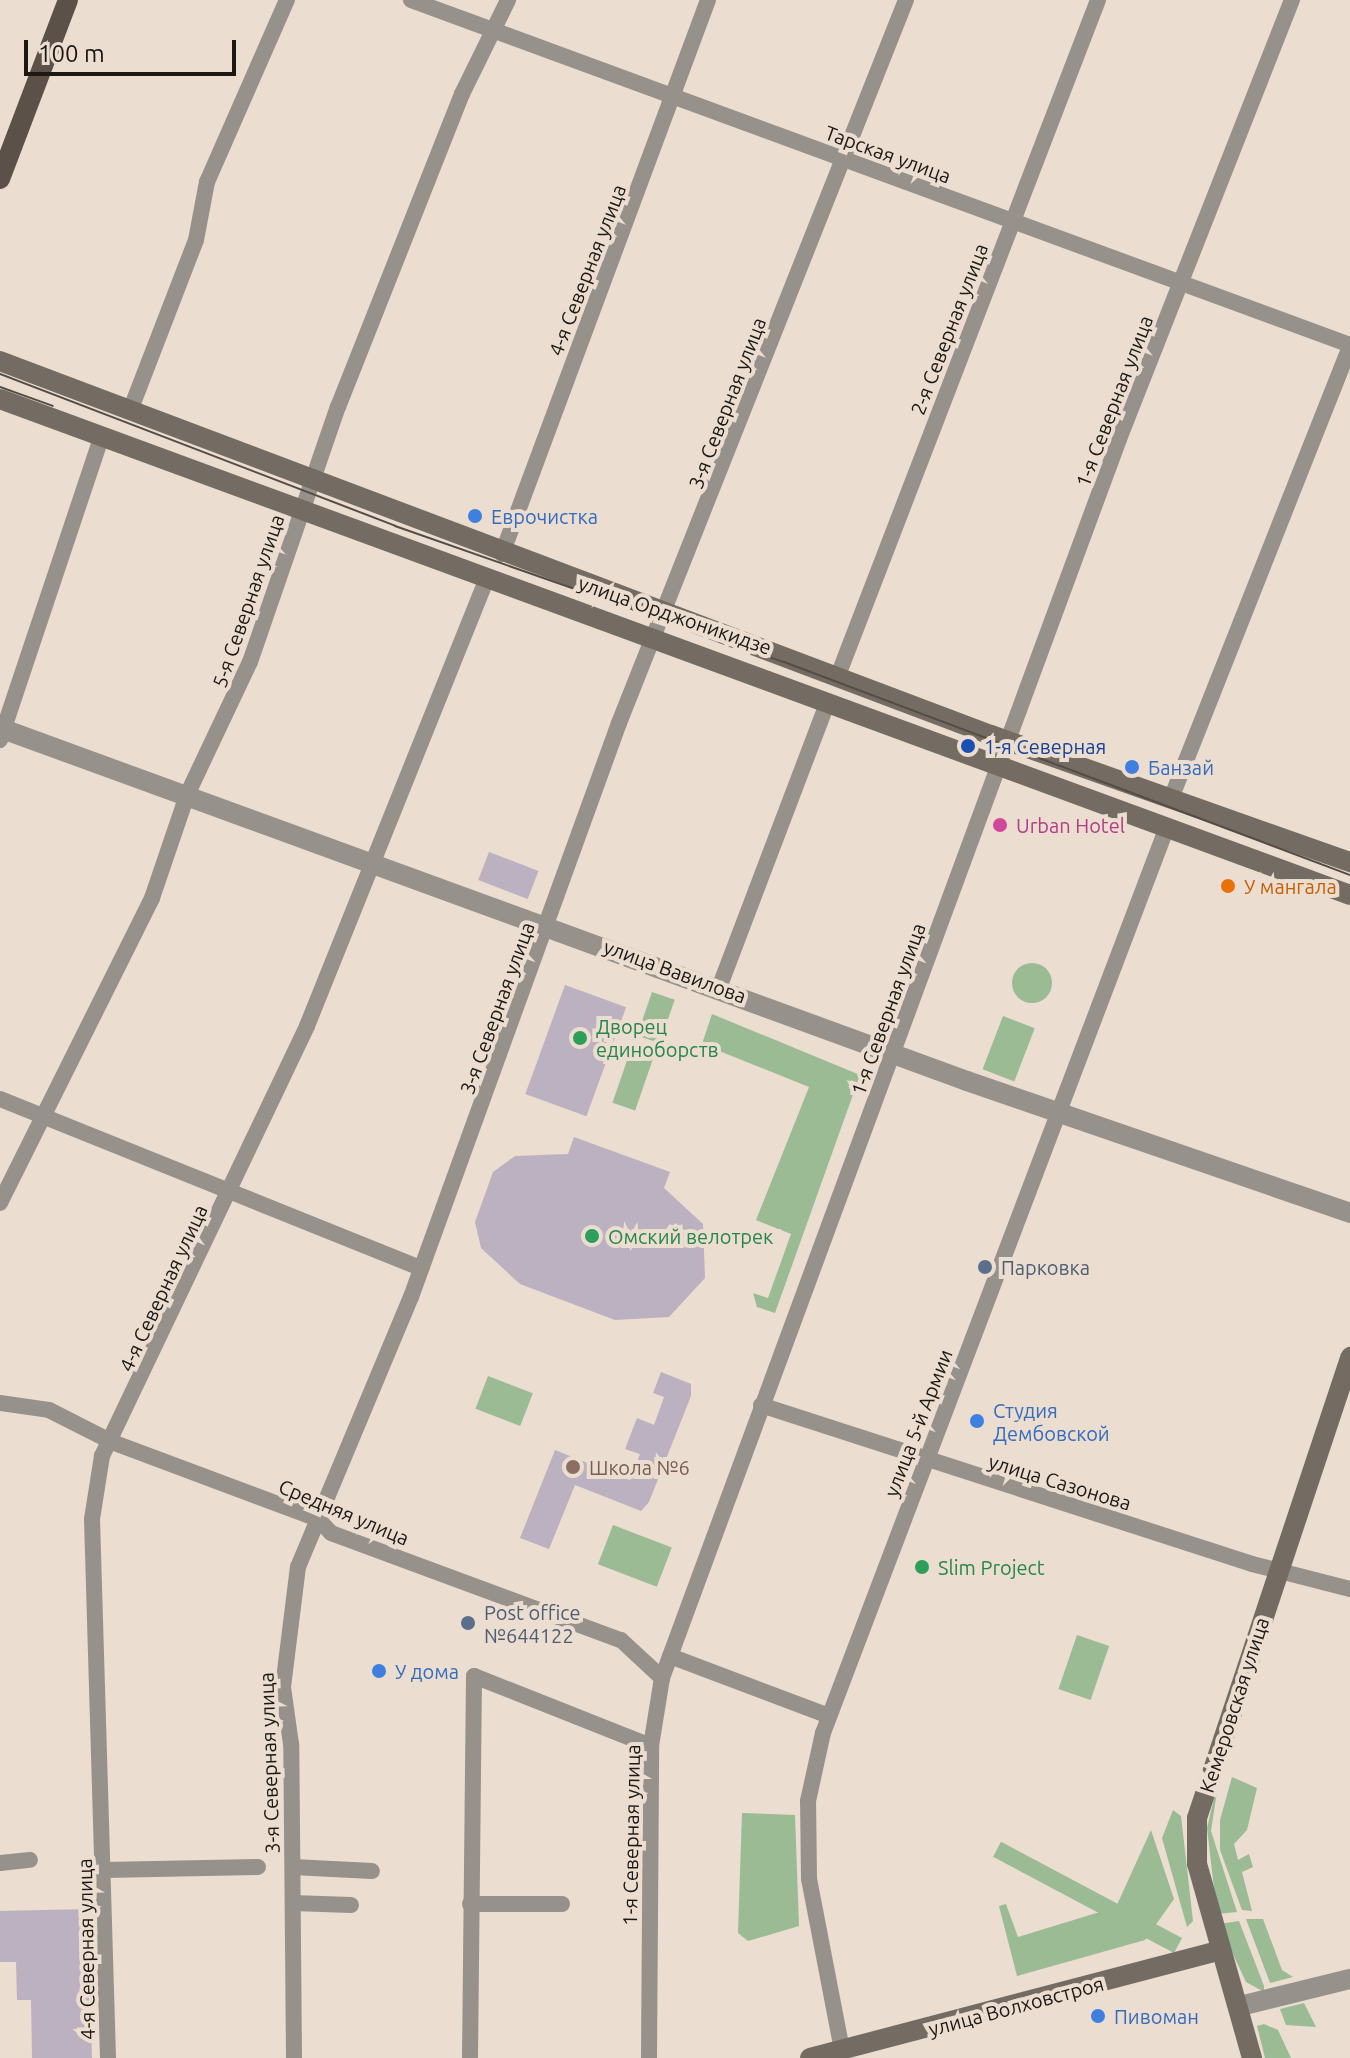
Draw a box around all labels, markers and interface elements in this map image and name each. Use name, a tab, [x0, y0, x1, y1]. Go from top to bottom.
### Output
scale bar	[28, 24, 240, 74]
text: 100 m	[38, 40, 105, 67]
street label: Тарская улица	[822, 120, 954, 188]
street label: 4-я Северная улица	[543, 181, 631, 359]
street label: 2-я Северная улица	[905, 240, 993, 418]
street label: 1-я Северная улица	[1070, 312, 1158, 490]
street label: 3-я Северная улица	[683, 314, 771, 492]
place label: Еврочистка	[491, 504, 598, 528]
marker: Еврочистка	[466, 507, 484, 525]
street label: 5-я Северная улица	[207, 511, 289, 691]
street label: улица Орджоникидзе	[575, 571, 775, 659]
place label: 1-я Северная	[984, 734, 1106, 758]
marker: 1-я Северная	[959, 737, 977, 755]
place label: Банзай	[1148, 755, 1214, 779]
marker: Банзай	[1123, 758, 1141, 776]
place label: Urban Hotel	[1016, 813, 1125, 837]
marker: Urban Hotel	[991, 816, 1009, 834]
place label: У мангала	[1244, 874, 1337, 898]
marker: У мангала	[1219, 877, 1237, 895]
street label: 3-я Северная улица	[455, 919, 539, 1097]
street label: 1-я Северная улица	[846, 920, 930, 1098]
street label: улица Вавилова	[600, 934, 750, 1008]
place label: Дворец единоборств	[596, 1014, 719, 1061]
marker: Дворец единоборств	[571, 1029, 589, 1047]
street label: 4-я Северная улица	[114, 1201, 212, 1375]
place label: Омский велотрек	[608, 1224, 773, 1248]
marker: Омский велотрек	[583, 1227, 601, 1245]
place label: Парковка	[1001, 1255, 1090, 1279]
marker: Парковка	[976, 1258, 994, 1276]
street label: улица 5-й Армии	[879, 1346, 957, 1500]
place label: Студия Дембовской	[993, 1398, 1110, 1445]
marker: Студия Дембовской	[968, 1412, 986, 1430]
street label: улица Сазонова	[986, 1449, 1134, 1515]
place label: Школа №6	[589, 1455, 690, 1479]
marker: Школа №6	[564, 1458, 582, 1476]
street label: Средняя улица	[275, 1474, 413, 1550]
place label: Slim Project	[938, 1555, 1045, 1579]
marker: Slim Project	[913, 1558, 931, 1576]
place label: Post office №644122	[484, 1600, 581, 1647]
marker: Post office №644122	[459, 1614, 477, 1632]
street label: Кемеровская улица	[1194, 1614, 1274, 1796]
place label: У дома	[395, 1659, 459, 1683]
marker: У дома	[370, 1662, 388, 1680]
street label: 3-я Северная улица	[254, 1672, 284, 1854]
street label: 1-я Северная улица	[617, 1744, 645, 1926]
street label: 4-я Северная улица	[72, 1858, 100, 2040]
street label: улица Волховстроя	[926, 1971, 1106, 2041]
place label: Пивоман	[1114, 2004, 1199, 2028]
marker: Пивоман	[1089, 2007, 1107, 2025]

